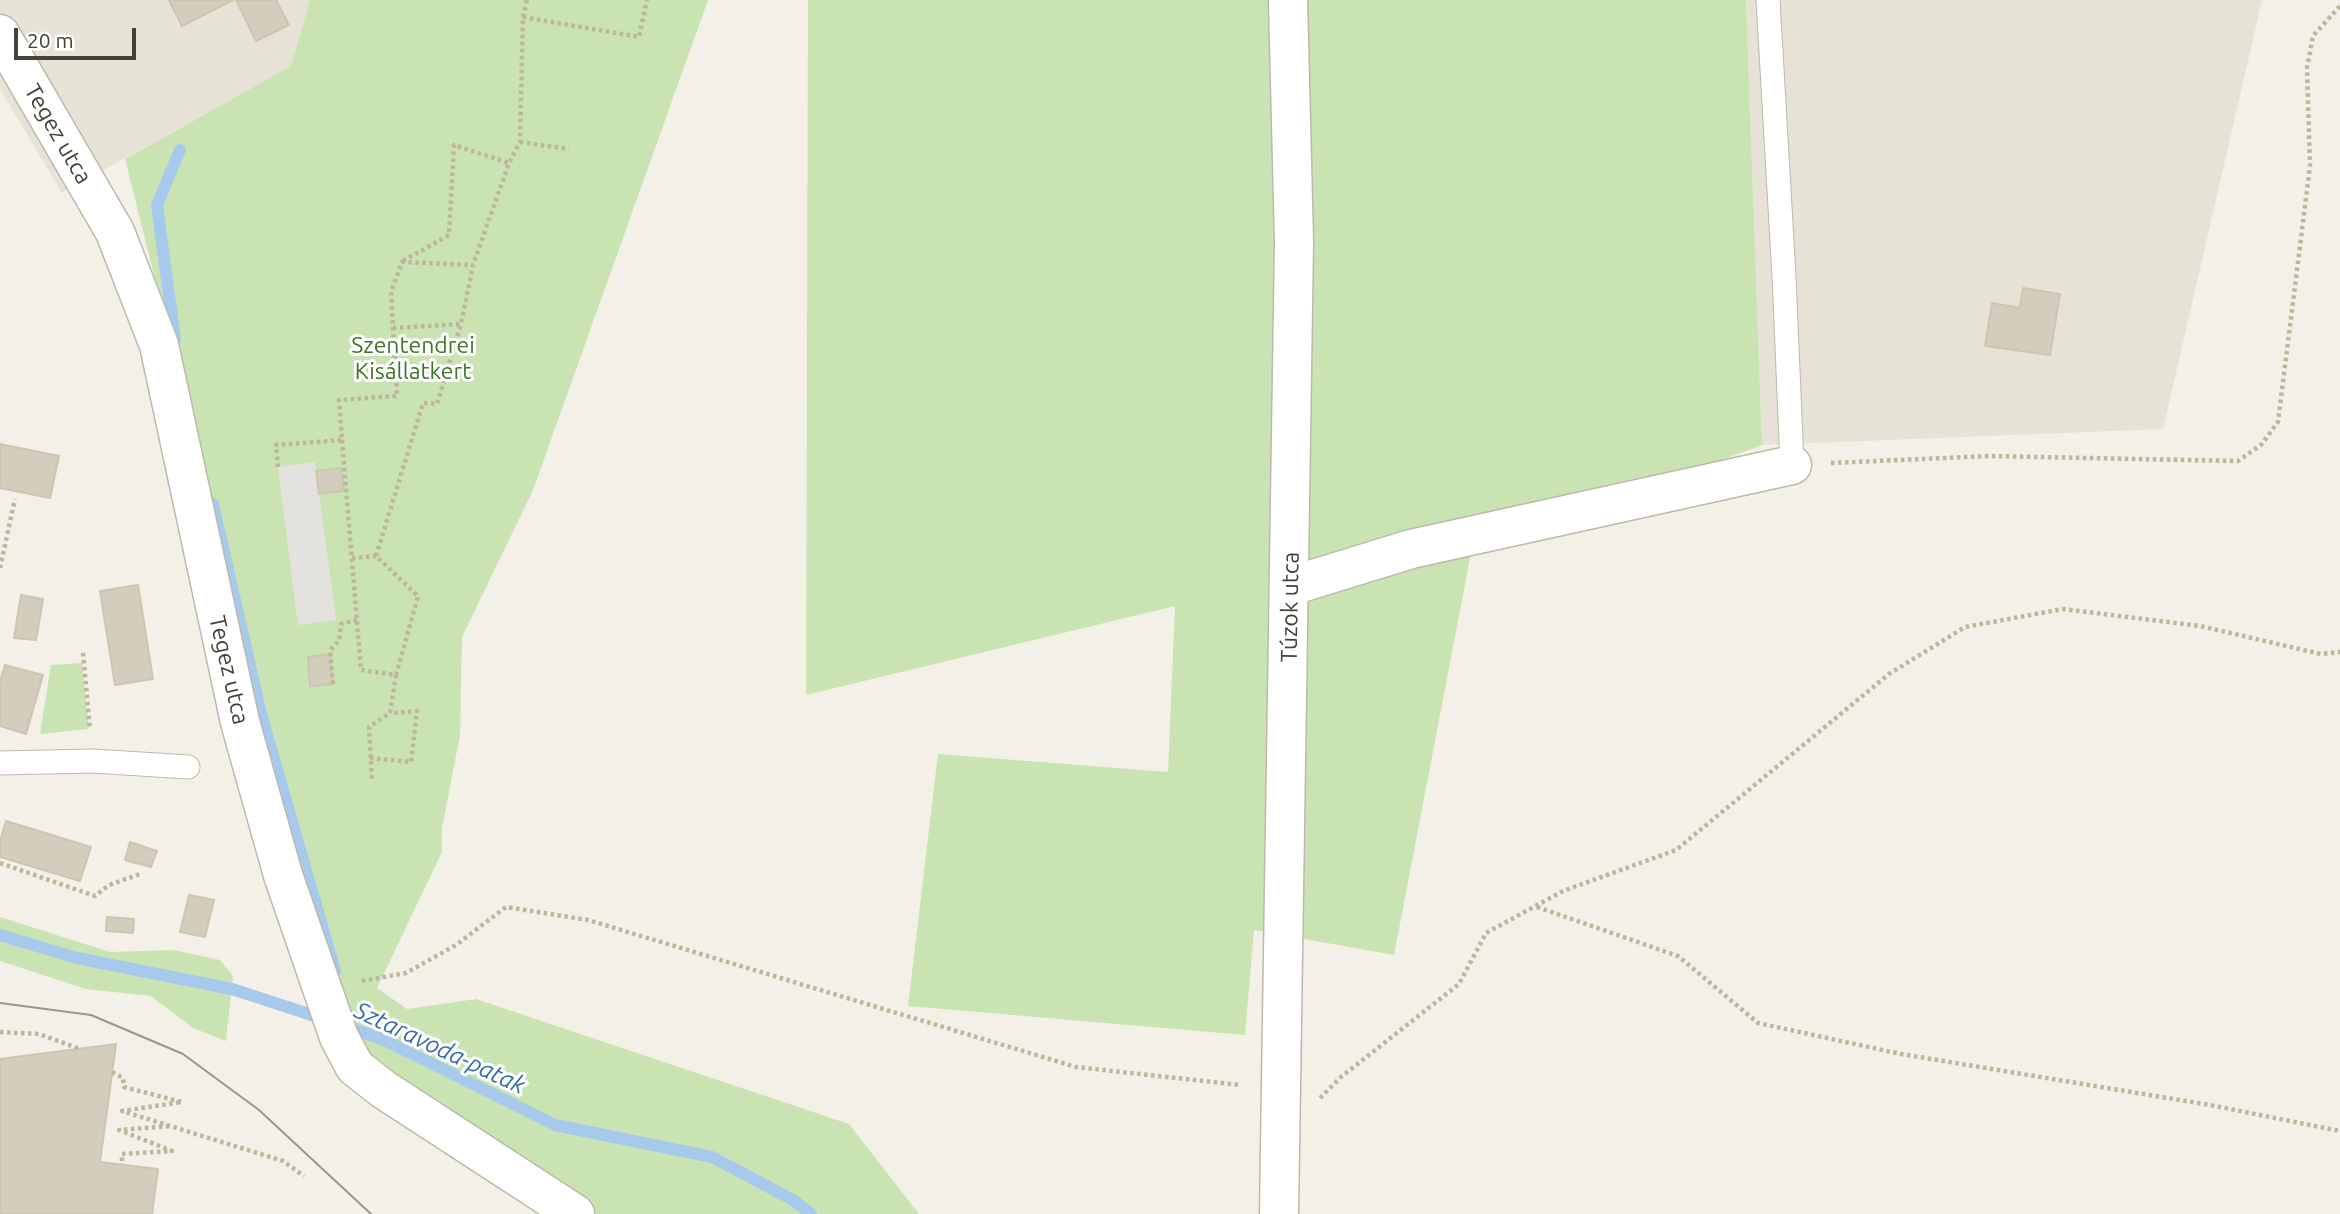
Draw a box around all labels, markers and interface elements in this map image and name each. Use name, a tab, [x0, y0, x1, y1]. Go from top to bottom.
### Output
scale bar	[18, 14, 140, 58]
text: 20 m	[27, 28, 74, 52]
street label: Tegez utca	[18, 79, 98, 189]
park label: Szentendrei Kisállatkert	[351, 331, 475, 385]
street label: Túzok utca	[1275, 551, 1305, 663]
street label: Tegez utca	[203, 613, 255, 727]
water label: Sztaravoda-patak	[350, 996, 530, 1100]

